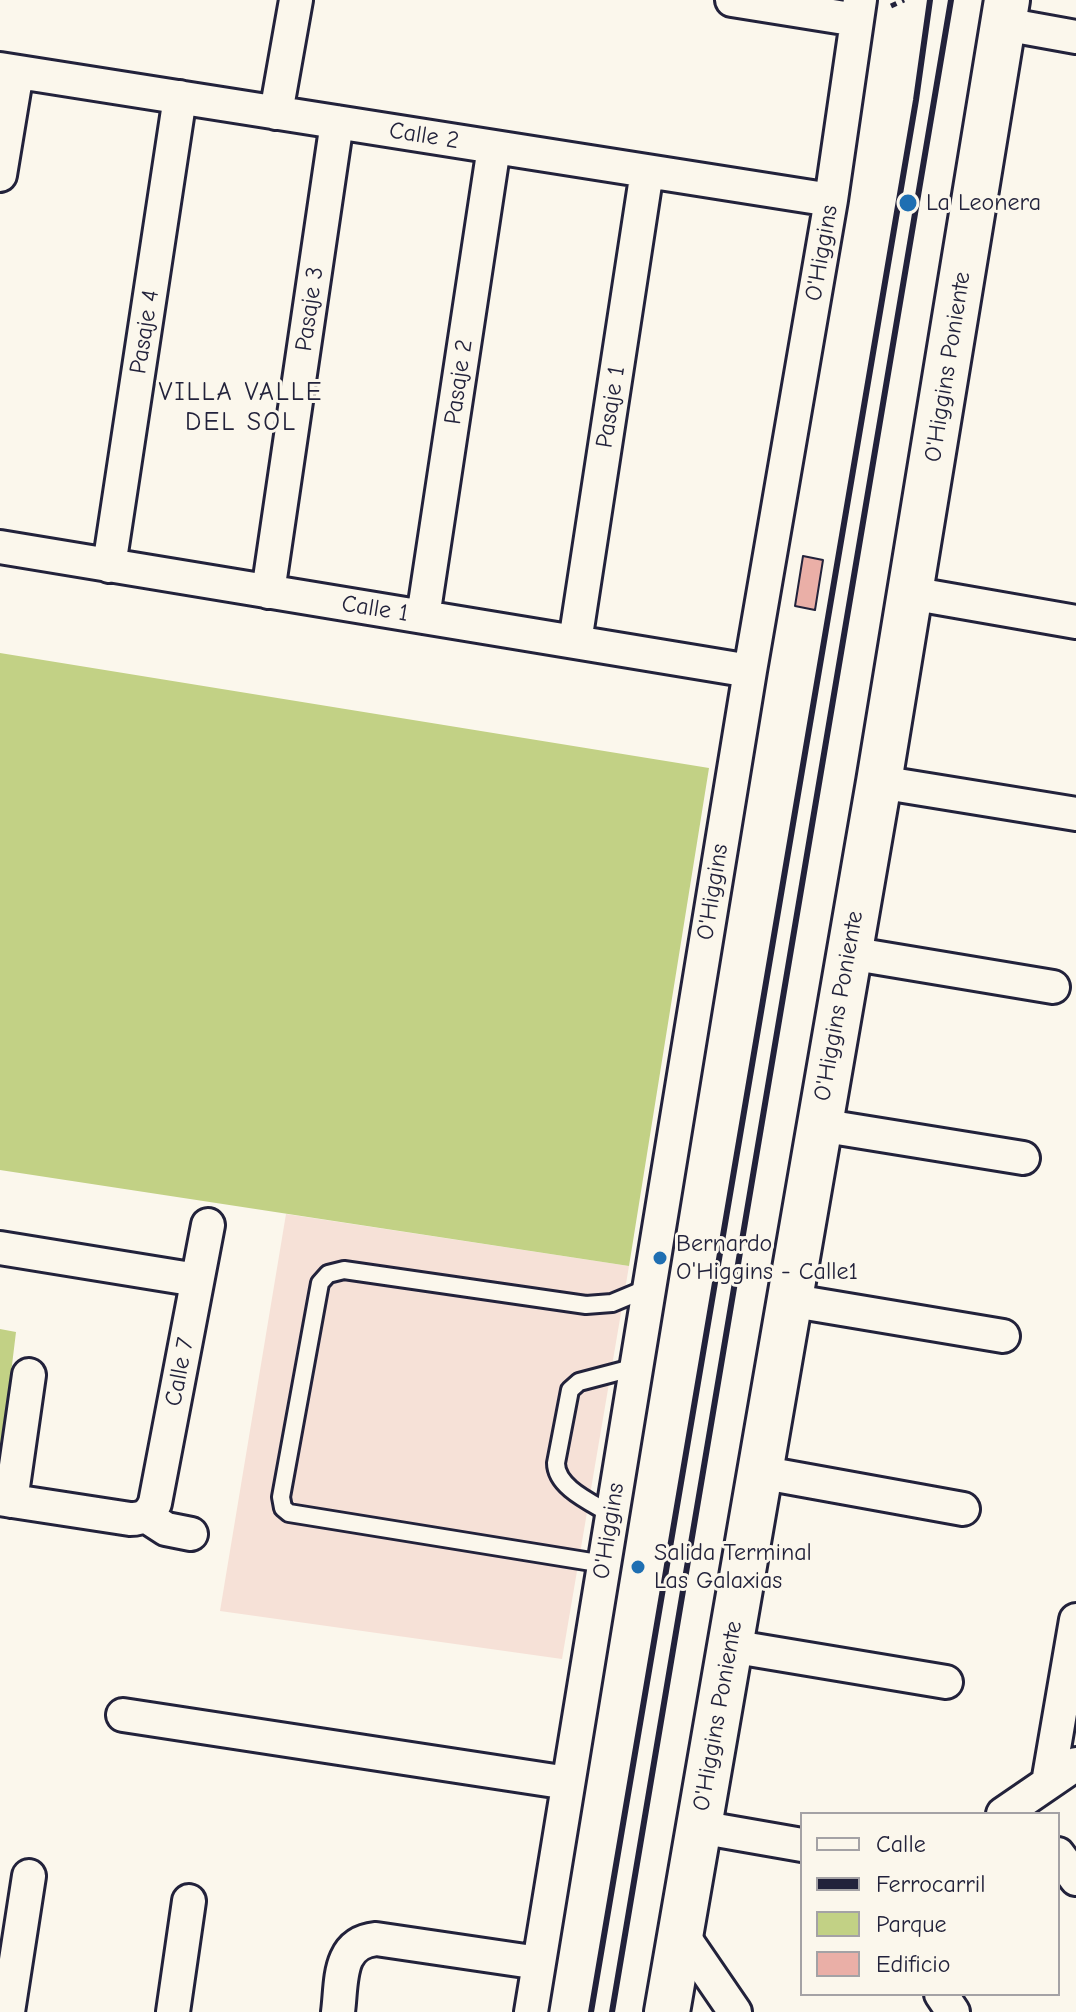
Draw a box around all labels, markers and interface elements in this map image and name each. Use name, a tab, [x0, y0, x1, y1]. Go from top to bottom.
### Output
street label: Calle 2	[387, 116, 461, 156]
place label: La Leonera	[926, 189, 1041, 217]
marker: La Leonera	[897, 192, 919, 214]
street label: O'Higgins	[799, 203, 845, 303]
street label: Pasaje 3	[290, 265, 330, 353]
street label: O'Higgins Poniente	[919, 270, 977, 464]
street label: Pasaje 4	[124, 288, 166, 376]
street label: Pasaje 2	[439, 338, 479, 426]
street label: Pasaje 1	[590, 364, 632, 450]
district label: VILLA VALLE DEL SOL	[158, 377, 324, 438]
street label: Calle 1	[340, 590, 410, 628]
street label: O'Higgins	[691, 842, 735, 942]
street label: O'Higgins Poniente	[808, 909, 870, 1103]
place label: Bernardo O'Higgins - Calle1	[676, 1230, 858, 1286]
marker: Bernardo O'Higgins - Calle1	[651, 1249, 669, 1267]
street label: Calle 7	[159, 1335, 201, 1409]
street label: O'Higgins	[587, 1481, 631, 1581]
place label: Salida Terminal Las Galaxias	[654, 1539, 812, 1595]
marker: Salida Terminal Las Galaxias	[629, 1558, 647, 1576]
street label: O'Higgins Poniente	[687, 1619, 749, 1813]
legend	[800, 1812, 1060, 1996]
text: Calle	[876, 1830, 926, 1858]
text: Ferrocarril	[876, 1870, 986, 1898]
text: Parque	[876, 1910, 947, 1938]
text: Edificio	[876, 1950, 951, 1978]

